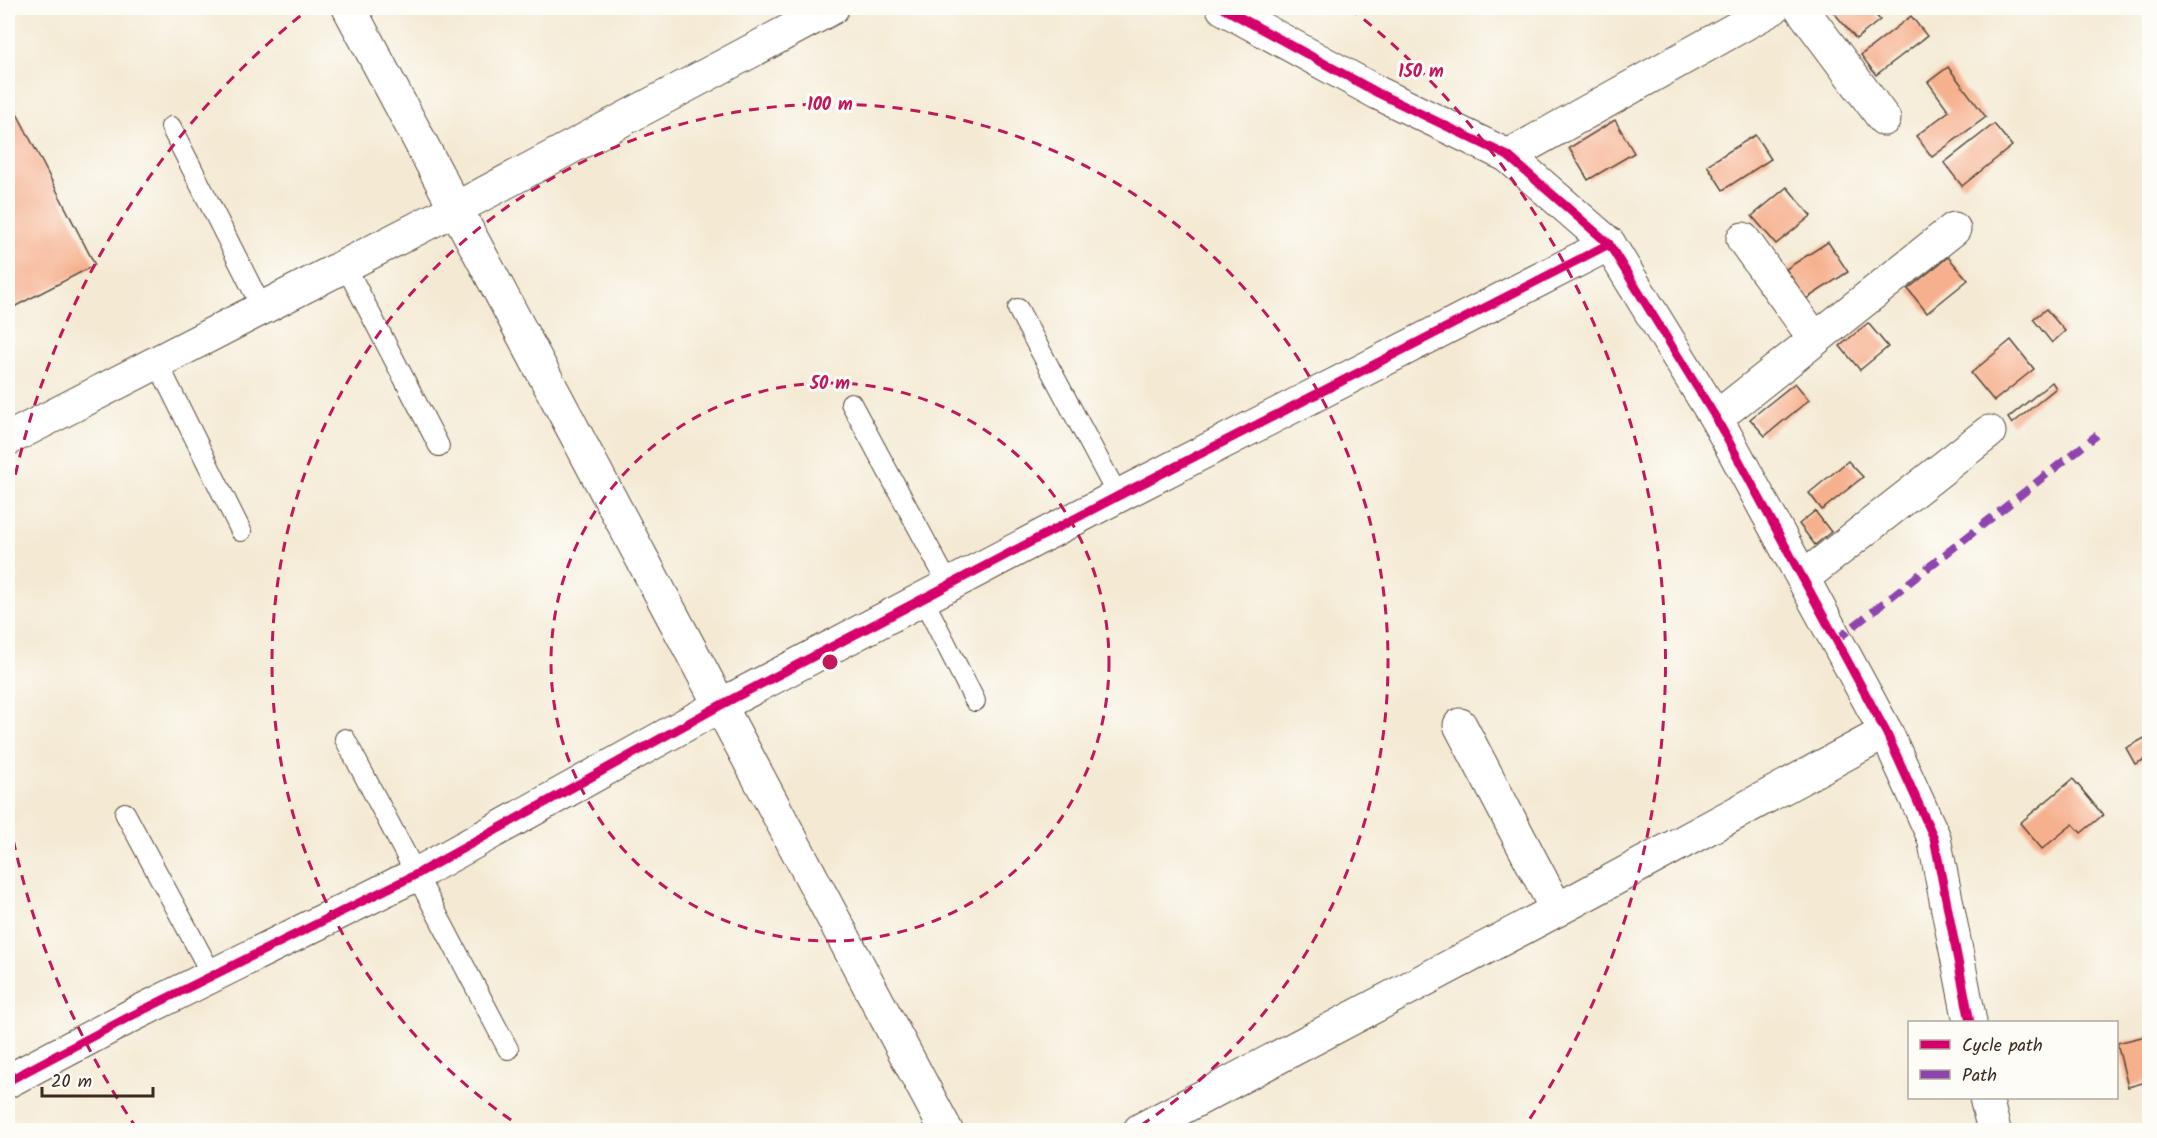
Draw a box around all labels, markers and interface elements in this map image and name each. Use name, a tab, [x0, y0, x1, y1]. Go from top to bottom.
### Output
text: 150 m	[1398, 58, 1444, 87]
text: 100 m	[807, 91, 853, 120]
text: 50 m	[809, 370, 850, 399]
centre of rings	[820, 652, 840, 672]
legend	[1908, 1021, 2118, 1099]
text: Cycle path	[1962, 1032, 2043, 1061]
scale bar	[42, 1060, 153, 1098]
text: Path	[1962, 1062, 1997, 1091]
text: 20 m	[51, 1068, 92, 1097]

